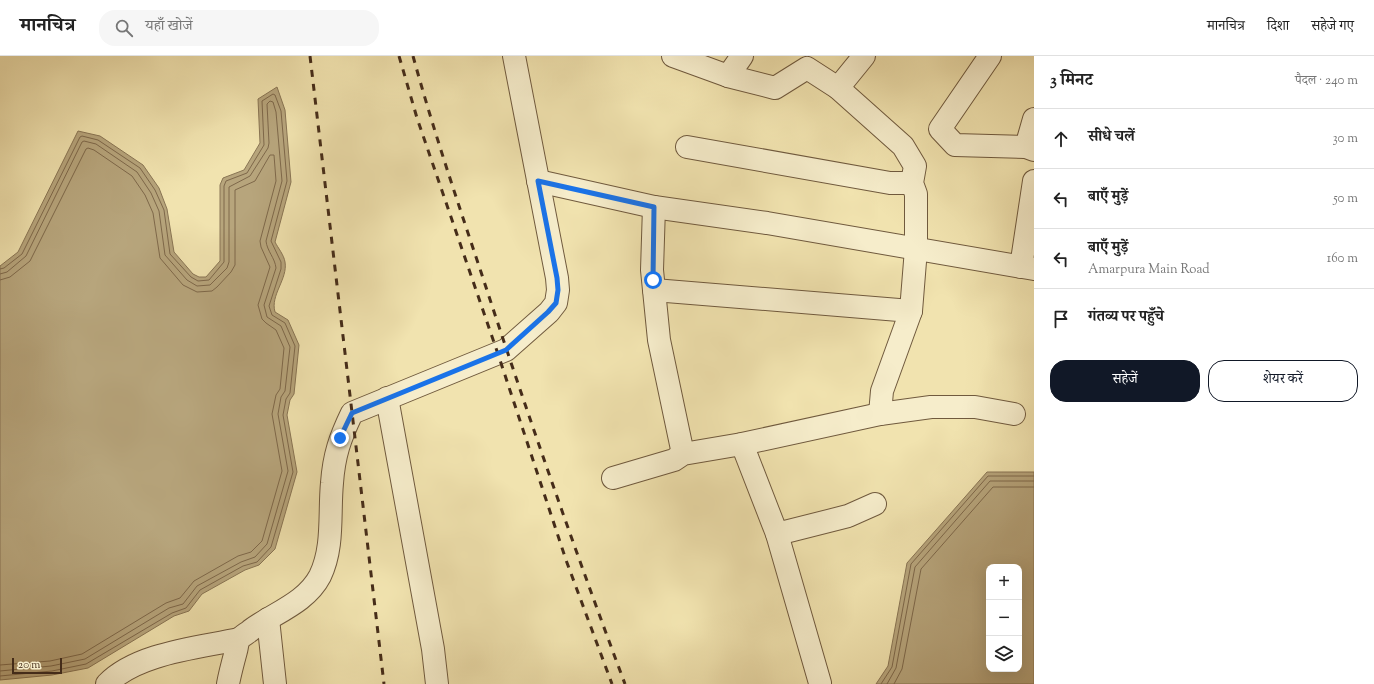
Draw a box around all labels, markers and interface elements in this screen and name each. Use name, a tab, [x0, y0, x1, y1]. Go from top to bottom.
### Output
search box	[99, 10, 379, 46]
text: मानचित्र	[20, 13, 75, 40]
text: यहाँ खोजें	[145, 16, 192, 37]
icon: search	[113, 17, 135, 39]
text: मानचित्र	[1207, 17, 1245, 37]
text: दिशा	[1267, 17, 1289, 37]
text: सहेजे गए	[1311, 17, 1354, 37]
text: 3 मिनट	[1050, 69, 1093, 93]
text: पैदल · 240 m	[1295, 72, 1358, 90]
text: सीधे चलें	[1088, 127, 1135, 148]
icon: ahead	[1050, 128, 1072, 150]
text: 30 m	[1332, 130, 1358, 148]
text: बाएँ मुड़ें	[1088, 187, 1128, 208]
icon: left	[1050, 188, 1072, 210]
text: 50 m	[1333, 190, 1358, 208]
text: बाएँ मुड़ें	[1088, 238, 1128, 259]
icon: left	[1050, 248, 1072, 270]
text: 160 m	[1327, 250, 1358, 268]
text: Amarpura Main Road	[1088, 261, 1210, 279]
route start	[644, 271, 662, 289]
text: गंतव्य पर पहुँचे	[1088, 307, 1164, 328]
icon: arrive	[1050, 308, 1072, 330]
button: सहेजें	[1050, 360, 1200, 402]
button: शेयर करें	[1208, 360, 1358, 402]
route end	[331, 429, 349, 447]
map controls	[986, 564, 1022, 672]
button: +	[986, 564, 1022, 600]
button: −	[986, 600, 1022, 636]
button: layers	[986, 636, 1022, 672]
scale bar	[12, 656, 62, 675]
text: 20 m	[18, 657, 40, 673]

